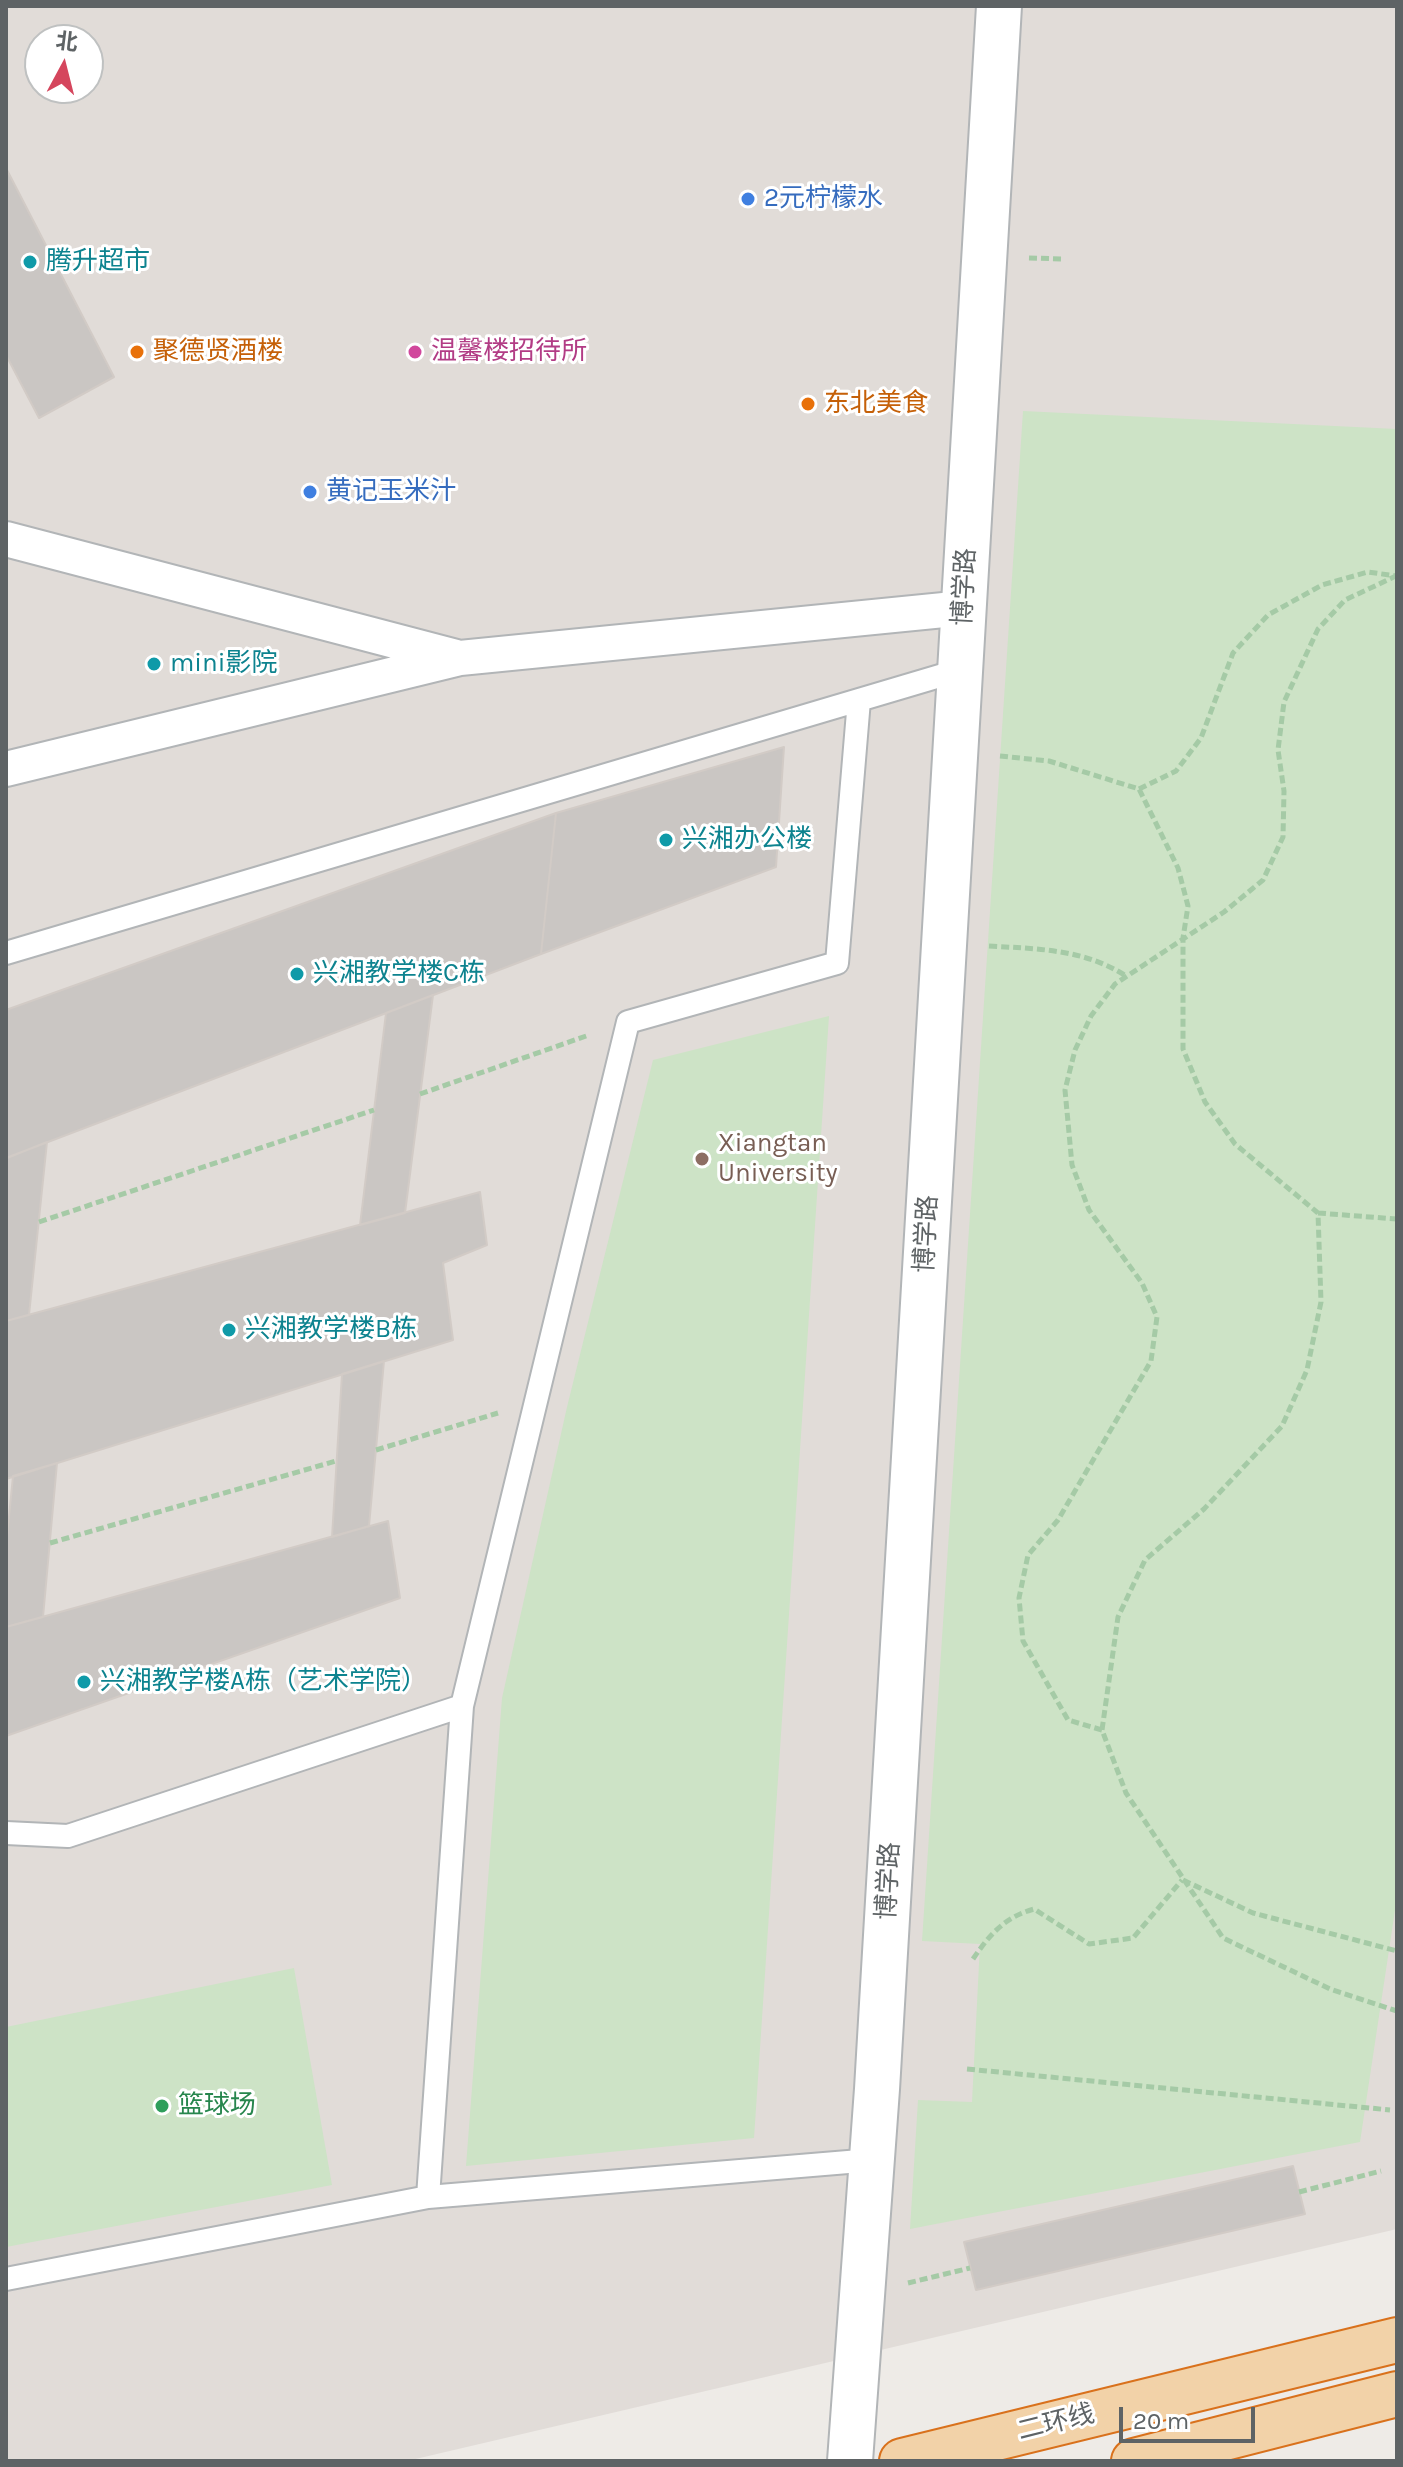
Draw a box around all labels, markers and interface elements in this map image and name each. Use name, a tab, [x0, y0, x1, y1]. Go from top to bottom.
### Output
north arrow	[24, 24, 104, 104]
text: 北	[54, 28, 79, 56]
place label: 2元柠檬水	[764, 183, 883, 215]
marker: 2元柠檬水	[739, 190, 757, 208]
place label: 腾升超市	[46, 246, 150, 278]
marker: 腾升超市	[21, 253, 39, 271]
place label: 聚德贤酒楼	[153, 336, 283, 368]
place label: 温馨楼招待所	[431, 336, 587, 368]
marker: 聚德贤酒楼	[128, 343, 146, 361]
marker: 温馨楼招待所	[406, 343, 424, 361]
place label: 东北美食	[824, 388, 928, 420]
marker: 东北美食	[799, 395, 817, 413]
place label: 黄记玉米汁	[326, 476, 456, 508]
marker: 黄记玉米汁	[301, 483, 319, 501]
street label: 博学路	[947, 547, 983, 627]
place label: mini影院	[170, 648, 278, 680]
marker: mini影院	[145, 655, 163, 673]
place label: 兴湘办公楼	[682, 824, 812, 856]
marker: 兴湘办公楼	[657, 831, 675, 849]
place label: 兴湘教学楼C栋	[313, 958, 485, 990]
marker: 兴湘教学楼C栋	[288, 965, 306, 983]
place label: Xiangtan University	[718, 1128, 838, 1190]
marker: Xiangtan University	[693, 1150, 711, 1168]
street label: 博学路	[909, 1194, 945, 1274]
place label: 兴湘教学楼B栋	[245, 1314, 417, 1346]
marker: 兴湘教学楼B栋	[220, 1321, 238, 1339]
place label: 兴湘教学楼A栋（艺术学院）	[100, 1666, 427, 1698]
marker: 兴湘教学楼A栋（艺术学院）	[75, 1673, 93, 1691]
street label: 博学路	[871, 1841, 907, 1921]
place label: 篮球场	[178, 2090, 256, 2122]
marker: 篮球场	[153, 2097, 171, 2115]
scale bar	[1123, 2391, 1259, 2441]
street label: 二环线	[1014, 2398, 1098, 2448]
text: 20 m	[1133, 2407, 1189, 2435]

